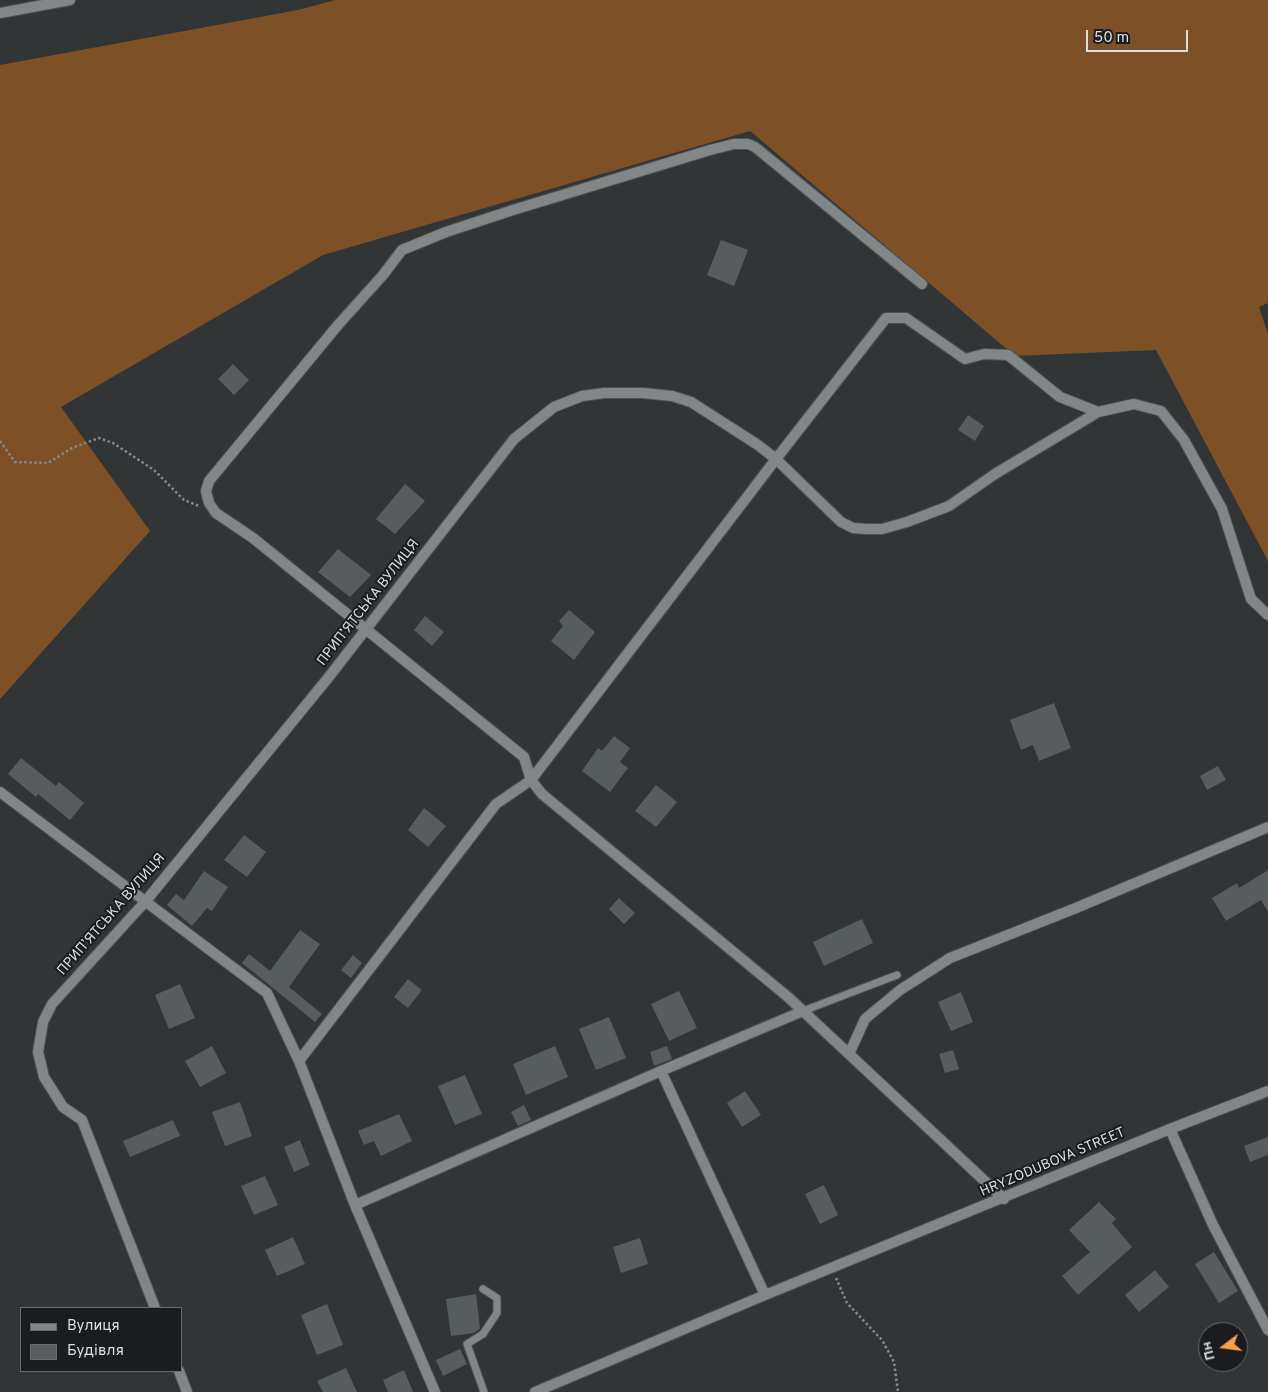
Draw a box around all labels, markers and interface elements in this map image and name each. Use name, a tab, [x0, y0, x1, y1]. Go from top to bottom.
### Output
scale bar	[1088, 20, 1190, 52]
text: 50 m	[1094, 29, 1129, 48]
street label: ПРИП’ЯТСЬКА ВУЛИЦЯ	[314, 536, 424, 670]
street label: ПРИП’ЯТСЬКА ВУЛИЦЯ	[55, 851, 169, 979]
street label: HRYZODUBOVA STREET	[978, 1125, 1128, 1201]
legend	[20, 1307, 182, 1372]
text: Вулиця	[67, 1317, 120, 1336]
north arrow	[1198, 1322, 1248, 1372]
text: Пн	[1198, 1339, 1220, 1362]
text: Будівля	[67, 1342, 124, 1361]

